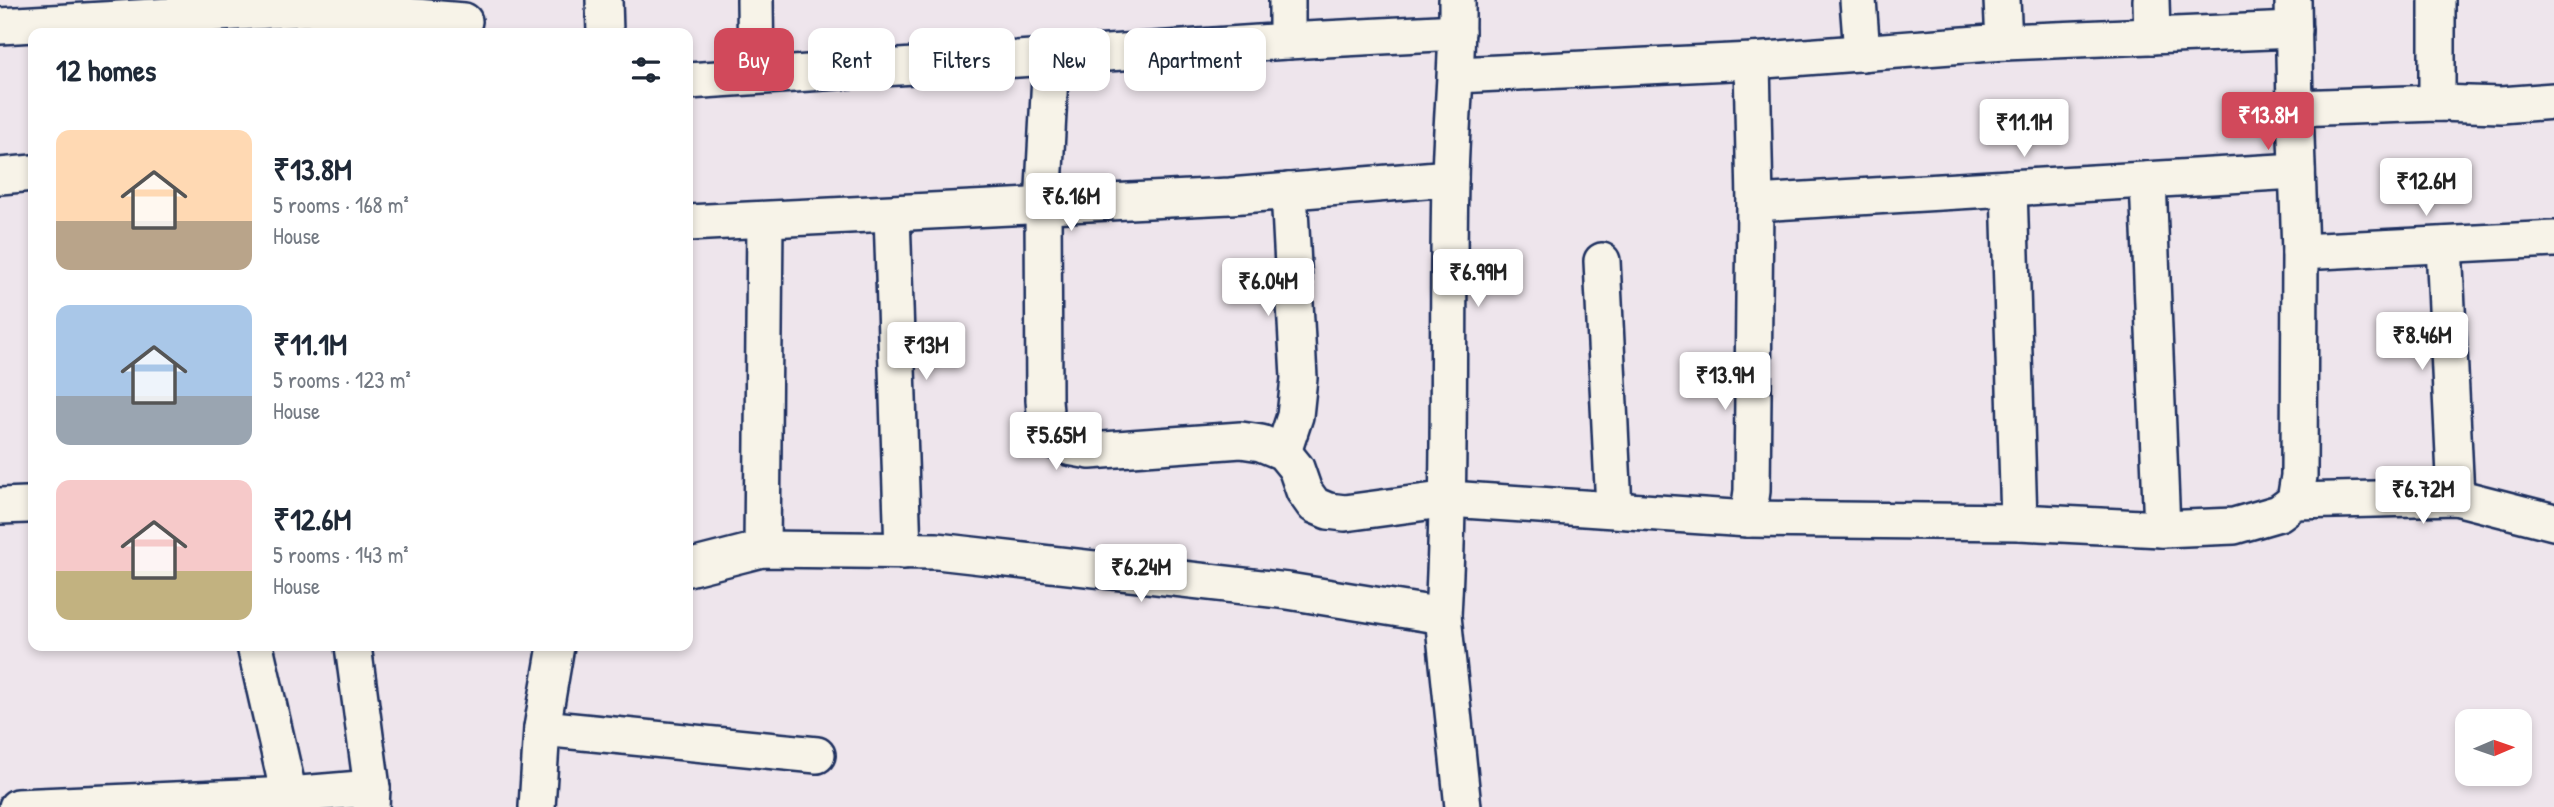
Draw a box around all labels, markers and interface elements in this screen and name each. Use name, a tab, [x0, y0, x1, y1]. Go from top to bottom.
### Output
chip: Buy	[714, 28, 794, 91]
chip: Rent	[808, 28, 895, 91]
chip: Filters	[909, 28, 1015, 91]
chip: New	[1029, 28, 1110, 91]
chip: Apartment	[1124, 28, 1266, 91]
text: 12 homes	[56, 50, 156, 90]
icon: filters	[627, 51, 665, 89]
pin: ₹13.8M	[2211, 92, 2325, 152]
text: ₹13.8M	[2238, 99, 2298, 130]
pin: ₹11.1M	[1967, 100, 2081, 159]
text: ₹11.1M	[1996, 106, 2052, 137]
text: ₹13.8M	[273, 149, 352, 189]
icon: home	[112, 158, 196, 242]
pin: ₹12.6M	[2369, 158, 2483, 218]
text: ₹12.6M	[2396, 165, 2456, 196]
pin: ₹6.16M	[1014, 174, 1128, 233]
text: ₹6.16M	[1042, 180, 1100, 211]
text: 5 rooms · 168 m²	[273, 189, 409, 220]
text: House	[273, 220, 320, 251]
pin: ₹6.99M	[1421, 250, 1535, 309]
text: ₹6.99M	[1449, 256, 1507, 287]
pin: ₹6.04M	[1211, 258, 1325, 318]
text: ₹6.04M	[1238, 265, 1298, 296]
pin: ₹8.46M	[2365, 312, 2479, 372]
text: ₹8.46M	[2392, 319, 2452, 350]
pin: ₹13M	[885, 322, 967, 382]
text: ₹11.1M	[273, 324, 347, 364]
text: ₹13M	[903, 329, 949, 360]
icon: home	[112, 333, 196, 417]
pin: ₹13.9M	[1668, 352, 1782, 412]
text: ₹13.9M	[1696, 359, 1754, 390]
text: 5 rooms · 123 m²	[273, 364, 411, 395]
text: House	[273, 395, 320, 426]
pin: ₹5.65M	[999, 412, 1113, 472]
text: ₹5.65M	[1026, 419, 1086, 450]
pin: ₹6.72M	[2366, 466, 2480, 526]
text: ₹6.72M	[2391, 473, 2455, 504]
text: ₹12.6M	[273, 499, 351, 539]
icon: home	[112, 508, 196, 592]
text: 5 rooms · 143 m²	[273, 539, 409, 570]
pin: ₹6.24M	[1084, 544, 1198, 604]
text: ₹6.24M	[1111, 551, 1171, 582]
text: House	[273, 570, 320, 601]
north arrow	[2455, 709, 2532, 786]
map controls	[2455, 709, 2532, 786]

